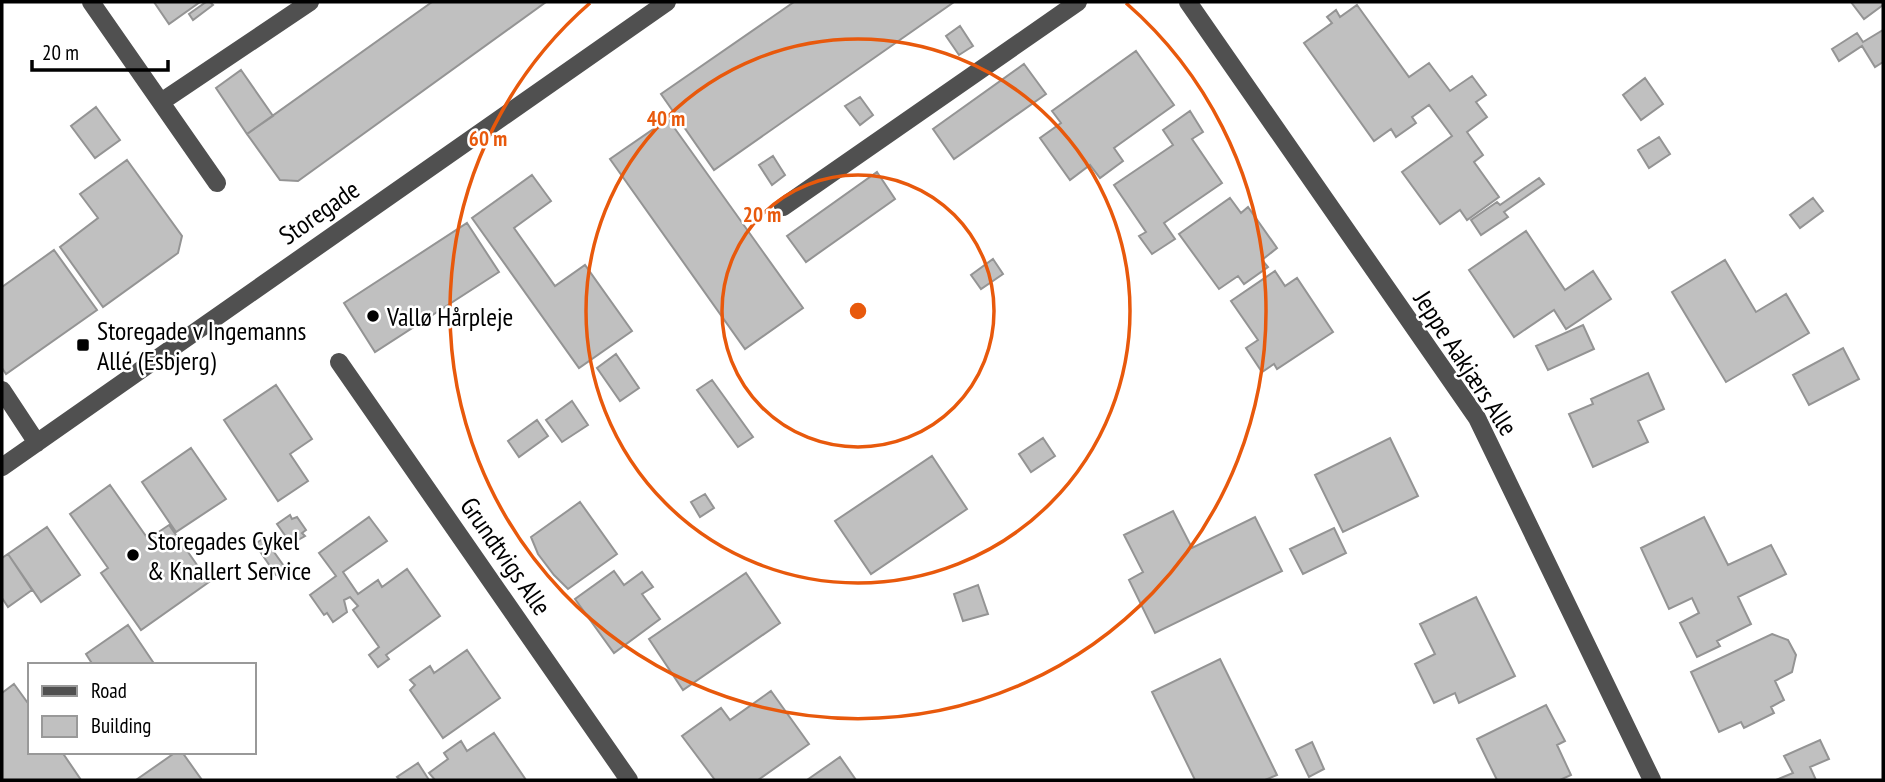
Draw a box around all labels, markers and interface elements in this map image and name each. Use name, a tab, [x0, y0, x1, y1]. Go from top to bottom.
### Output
scale bar	[32, 28, 168, 72]
text: 20 m	[42, 39, 79, 66]
text: 40 m	[647, 105, 685, 132]
text: 60 m	[469, 125, 507, 152]
street label: Storegade	[272, 173, 366, 251]
text: 20 m	[743, 201, 781, 228]
street label: Jeppe Aakjærs Alle	[1406, 284, 1525, 442]
centre of rings	[846, 299, 870, 323]
place label: Vallø Hårpleje	[386, 300, 513, 333]
marker: Vallø Hårpleje	[365, 308, 381, 324]
place label: Storegade v Ingemanns Allé (Esbjerg)	[97, 314, 306, 377]
marker: Storegade v Ingemanns Allé (Esbjerg)	[75, 337, 91, 353]
street label: Grundtvigs Alle	[453, 491, 559, 621]
place label: Storegades Cykel & Knallert Service	[147, 524, 311, 587]
marker: Storegades Cykel & Knallert Service	[125, 547, 141, 563]
legend	[28, 663, 256, 754]
text: Road	[91, 677, 127, 704]
text: Building	[91, 712, 151, 739]

